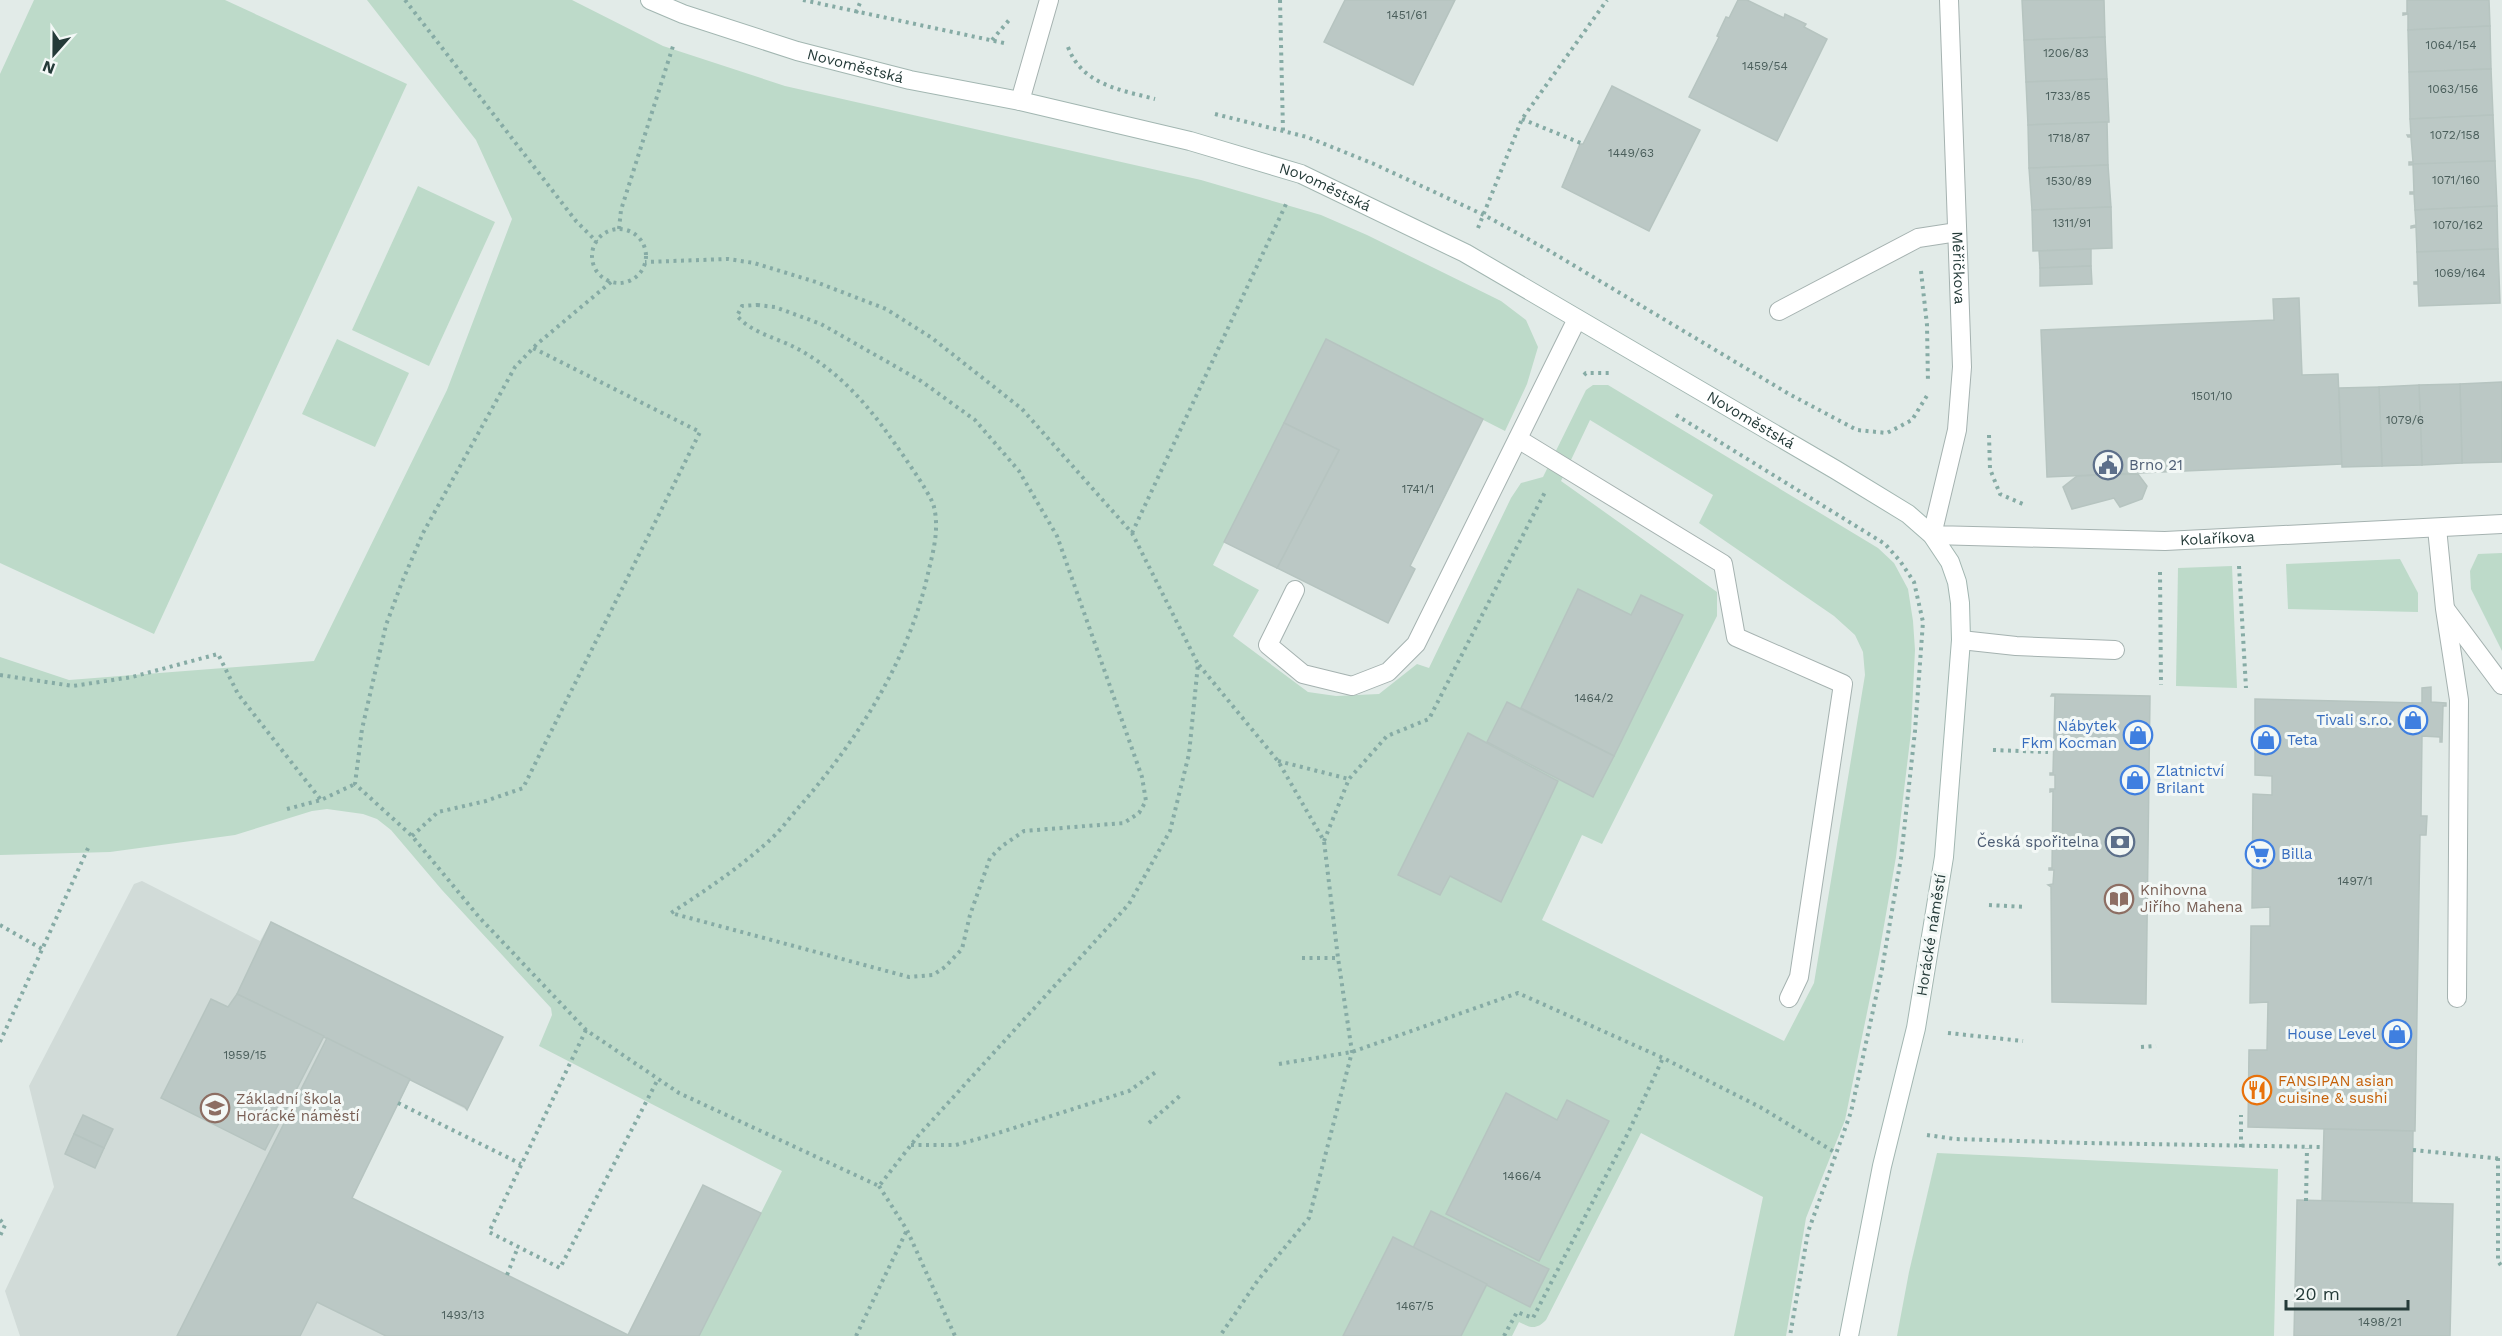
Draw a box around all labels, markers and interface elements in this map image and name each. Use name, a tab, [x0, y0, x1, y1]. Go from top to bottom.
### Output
house number: 1451/61	[1387, 8, 1427, 22]
north arrow	[24, 24, 84, 84]
house number: 1064/154	[2425, 38, 2477, 52]
street label: Novoměstská	[805, 45, 906, 87]
house number: 1206/83	[2043, 46, 2089, 60]
text: N	[40, 57, 58, 79]
house number: 1459/54	[1742, 59, 1788, 73]
house number: 1063/156	[2428, 82, 2478, 96]
house number: 1733/85	[2046, 89, 2090, 103]
house number: 1072/158	[2430, 128, 2480, 142]
house number: 1718/87	[2048, 131, 2090, 145]
house number: 1449/63	[1608, 146, 1654, 160]
street label: Novoměstská	[1277, 159, 1374, 216]
house number: 1071/160	[2432, 173, 2480, 187]
house number: 1530/89	[2046, 174, 2092, 188]
house number: 1311/91	[2053, 216, 2091, 230]
house number: 1070/162	[2433, 218, 2483, 232]
street label: Měřičkova	[1948, 231, 1969, 305]
house number: 1069/164	[2434, 266, 2486, 280]
street label: Novoměstská	[1704, 388, 1798, 453]
house number: 1501/10	[2191, 389, 2233, 403]
house number: 1079/6	[2386, 413, 2424, 427]
public building icon: Brno 21	[2092, 449, 2124, 481]
place label: Brno 21	[2129, 456, 2183, 474]
house number: 1741/1	[1402, 482, 1434, 496]
street label: Kolaříkova	[2180, 527, 2256, 549]
house number: 1464/2	[1575, 691, 1613, 705]
shop icon: Tivali s.r.o.	[2397, 704, 2429, 736]
place label: Tivali s.r.o.	[2316, 711, 2392, 729]
place label: Nábytek Fkm Kocman	[2021, 717, 2117, 752]
shop icon: Nábytek Fkm Kocman	[2122, 719, 2154, 751]
shop icon: Teta	[2250, 724, 2282, 756]
place label: Teta	[2287, 731, 2318, 749]
place label: Zlatnictví Brilant	[2156, 762, 2224, 797]
shop icon: Zlatnictví Brilant	[2119, 764, 2151, 796]
bank icon: Česká spořitelna	[2104, 826, 2136, 858]
place label: Česká spořitelna	[1977, 832, 2099, 851]
supermarket icon: Billa	[2244, 838, 2276, 870]
place label: Billa	[2281, 845, 2313, 863]
street label: Horácké náměstí	[1912, 873, 1950, 997]
house number: 1497/1	[2337, 874, 2373, 888]
place label: Knihovna Jiřího Mahena	[2140, 881, 2243, 916]
library icon: Knihovna Jiřího Mahena	[2103, 883, 2135, 915]
shop icon: House Level	[2381, 1018, 2413, 1050]
place label: House Level	[2287, 1025, 2376, 1043]
house number: 1959/15	[223, 1048, 267, 1062]
place label: FANSIPAN asian cuisine & sushi	[2278, 1072, 2394, 1107]
restaurant icon: FANSIPAN asian cuisine & sushi	[2241, 1074, 2273, 1106]
place label: Základní škola Horácké náměstí	[236, 1090, 360, 1125]
school or university icon: Základní škola Horácké náměstí	[199, 1092, 231, 1124]
house number: 1466/4	[1503, 1169, 1541, 1183]
scale bar	[2286, 1273, 2408, 1311]
text: 20 m	[2295, 1283, 2340, 1304]
house number: 1467/5	[1396, 1299, 1434, 1313]
house number: 1493/13	[441, 1308, 485, 1322]
house number: 1498/21	[2358, 1315, 2402, 1329]

